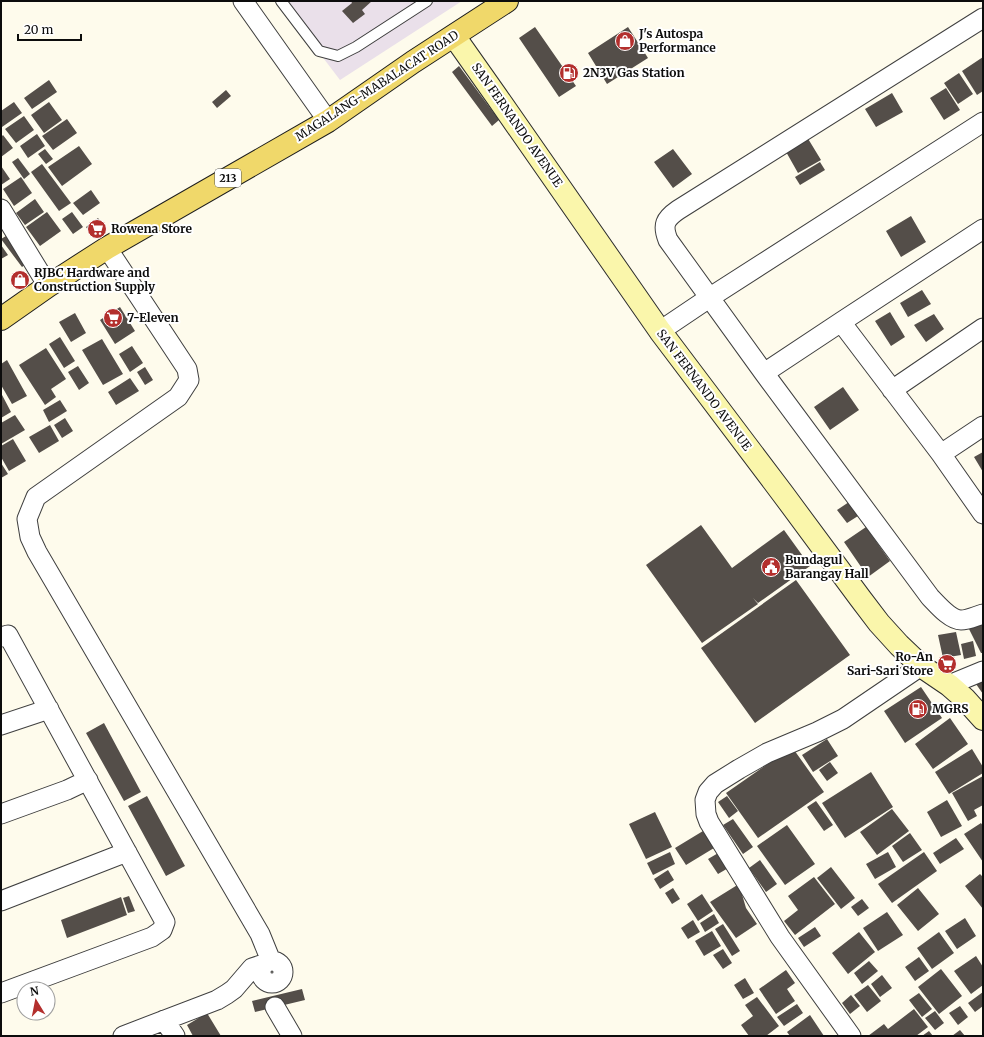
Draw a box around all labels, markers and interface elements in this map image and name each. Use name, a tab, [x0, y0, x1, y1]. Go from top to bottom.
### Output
scale bar	[18, 16, 81, 42]
text: 20 m	[24, 22, 53, 37]
place label: J's Autospa Performance	[638, 26, 716, 55]
street label: MAGALANG-MABALACAT ROAD	[292, 27, 461, 144]
shop icon: J's Autospa Performance	[614, 30, 636, 52]
street label: SAN FERNANDO AVENUE	[469, 60, 566, 190]
fuel station icon: 2N3V Gas Station	[558, 62, 580, 84]
place label: 2N3V Gas Station	[583, 65, 685, 80]
road number: 213	[215, 169, 241, 187]
supermarket icon: Rowena Store	[86, 218, 108, 240]
place label: Rowena Store	[111, 221, 192, 236]
place label: RJBC Hardware and Construction Supply	[34, 265, 156, 294]
shop icon: RJBC Hardware and Construction Supply	[9, 269, 31, 291]
supermarket icon: 7-Eleven	[102, 307, 124, 329]
place label: 7-Eleven	[127, 310, 179, 325]
street label: SAN FERNANDO AVENUE	[654, 326, 755, 454]
place label: Bundagul Barangay Hall	[785, 552, 869, 581]
public building icon: Bundagul Barangay Hall	[760, 556, 782, 578]
place label: Ro-An Sari-Sari Store	[847, 649, 934, 678]
supermarket icon: Ro-An Sari-Sari Store	[936, 653, 958, 675]
fuel station icon: MGRS	[907, 698, 929, 720]
place label: MGRS	[932, 701, 969, 716]
north arrow	[16, 981, 56, 1021]
text: N	[29, 983, 40, 999]

